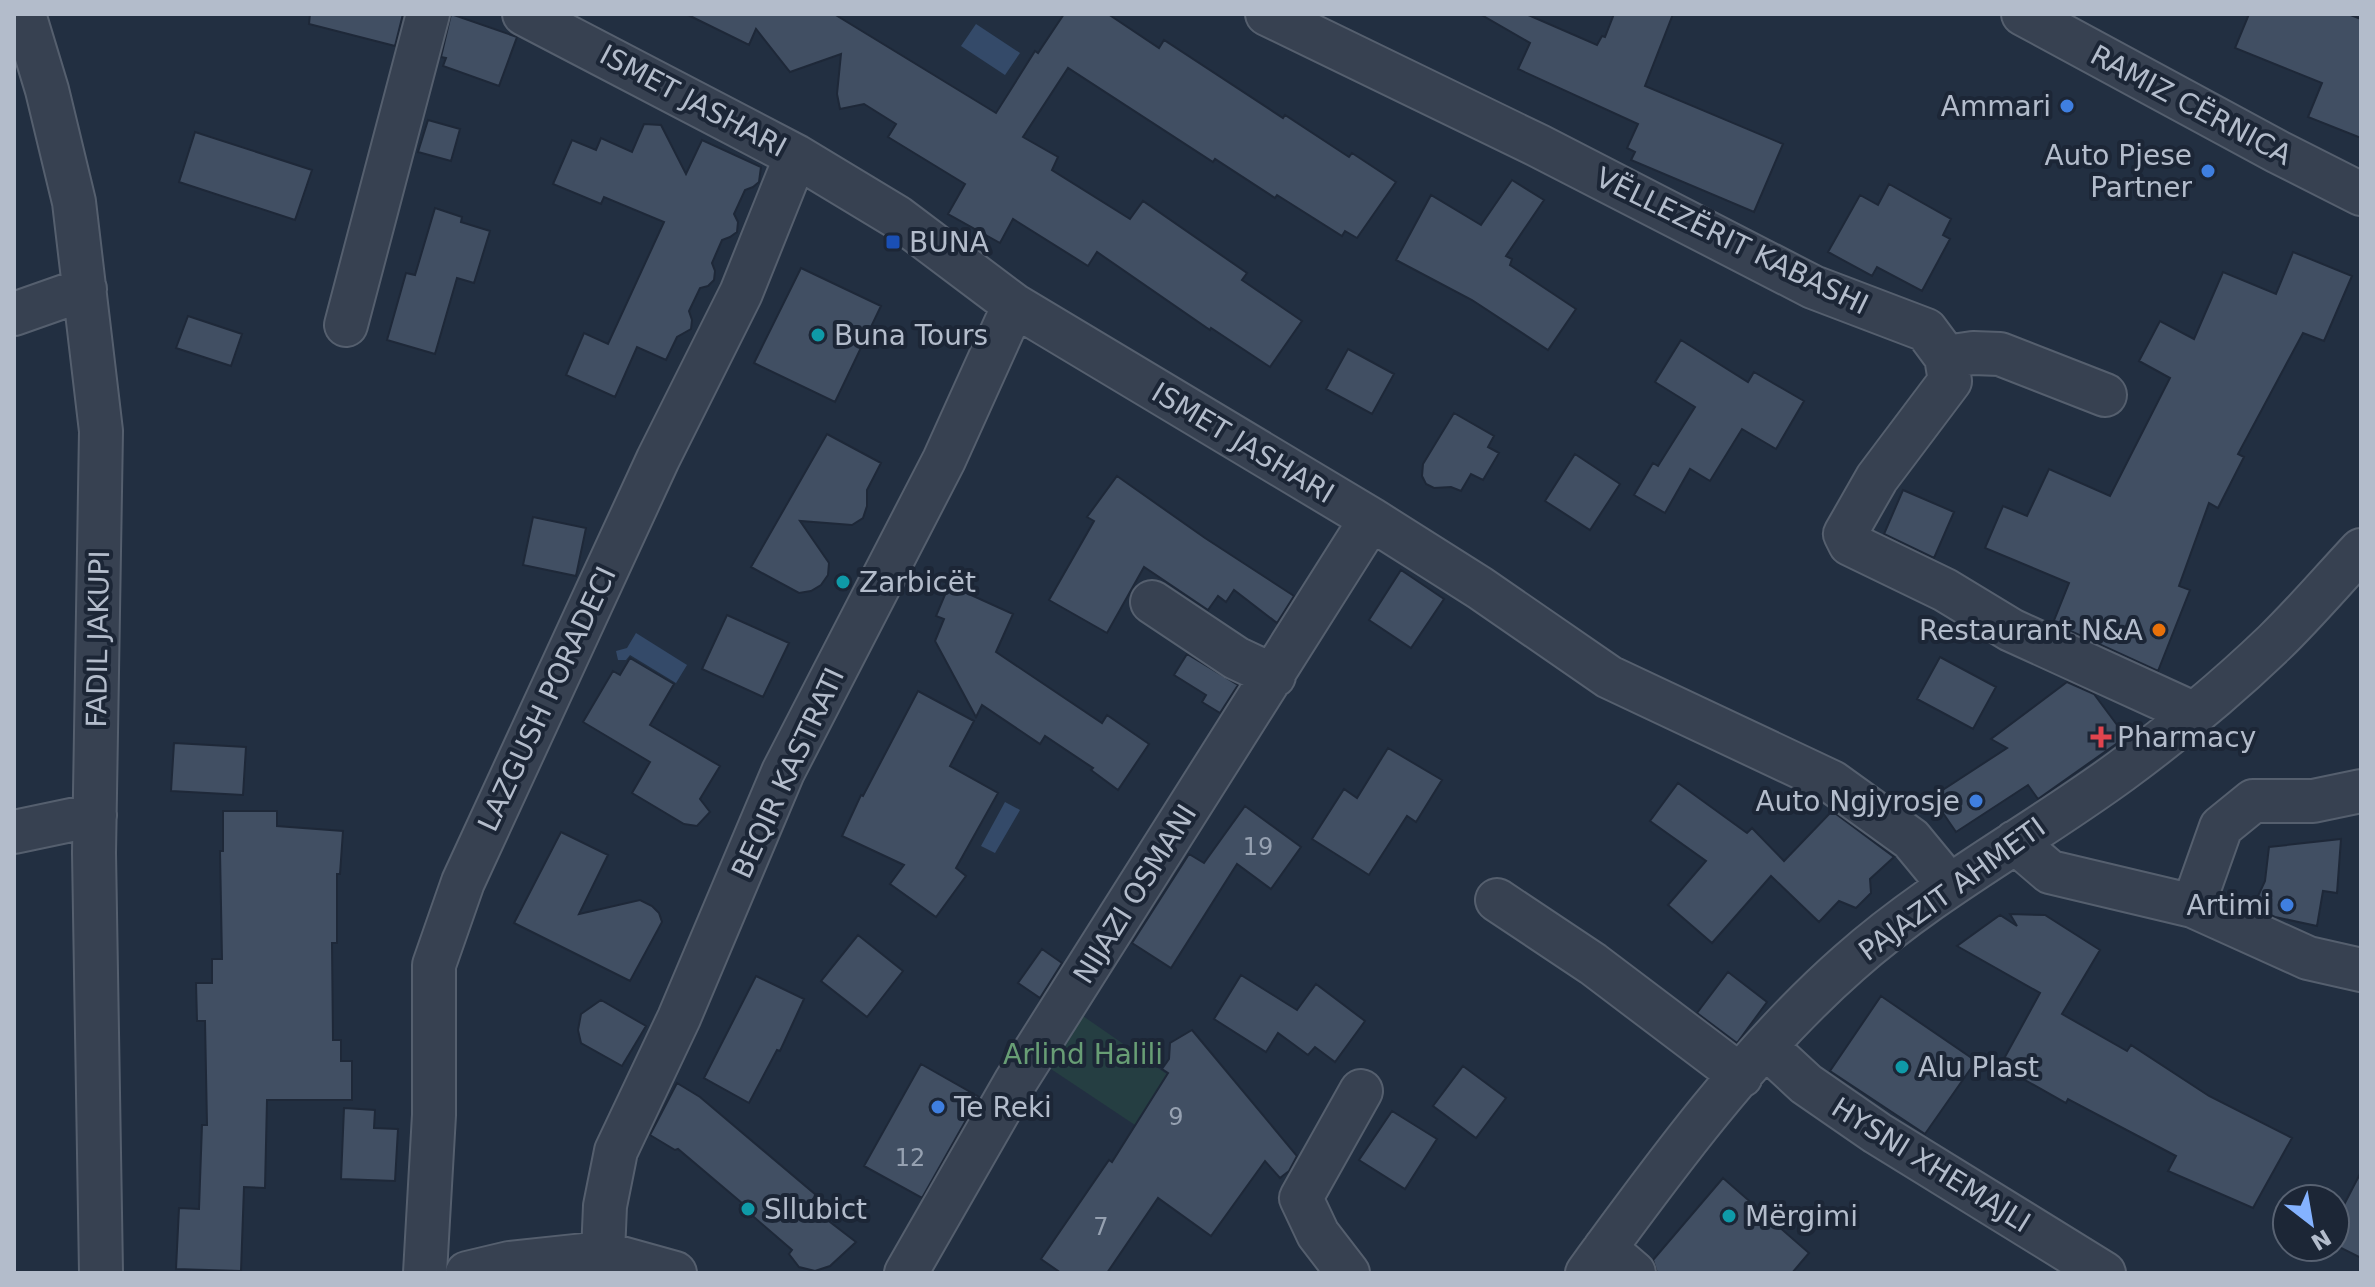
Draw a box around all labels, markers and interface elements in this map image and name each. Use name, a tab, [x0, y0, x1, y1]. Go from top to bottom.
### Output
street label: ISMET JASHARI	[594, 38, 792, 164]
street label: RAMIZ CËRNICA	[2085, 38, 2297, 172]
place label: Ammari	[1941, 90, 2051, 123]
marker: Ammari	[2058, 97, 2076, 115]
place label: Auto Pjese Partner	[2044, 139, 2192, 204]
street label: VËLLEZËRIT KABASHI	[1590, 161, 1874, 321]
marker: Auto Pjese Partner	[2199, 162, 2217, 180]
place label: BUNA	[909, 226, 989, 259]
marker: BUNA	[884, 233, 902, 251]
place label: Buna Tours	[834, 319, 988, 352]
marker: Buna Tours	[809, 326, 827, 344]
street label: ISMET JASHARI	[1146, 376, 1340, 510]
street label: FADIL JAKUPI	[80, 550, 116, 728]
street label: LAZGUSH PORADECI	[471, 562, 623, 836]
place label: Zarbicët	[859, 566, 976, 599]
marker: Zarbicët	[834, 573, 852, 591]
place label: Restaurant N&A	[1919, 614, 2143, 647]
marker: Restaurant N&A	[2150, 621, 2168, 639]
street label: BEQIR KASTRATI	[725, 663, 851, 883]
place label: Pharmacy	[2117, 721, 2256, 754]
marker: Pharmacy	[2092, 728, 2110, 746]
place label: Auto Ngjyrosje	[1755, 785, 1960, 818]
marker: Auto Ngjyrosje	[1967, 792, 1985, 810]
street label: NIJAZI OSMANI	[1067, 798, 1203, 990]
street label: PAJAZIT AHMETI	[1852, 810, 2052, 968]
house number: 19	[1243, 833, 1273, 861]
place label: Artimi	[2187, 889, 2271, 922]
marker: Artimi	[2278, 896, 2296, 914]
park label: Arlind Halili	[1003, 1038, 1163, 1071]
place label: Alu Plast	[1918, 1051, 2039, 1084]
marker: Alu Plast	[1893, 1058, 1911, 1076]
place label: Te Reki	[953, 1091, 1052, 1124]
street label: HYSNI XHEMAJLI	[1826, 1091, 2036, 1239]
marker: Te Reki	[929, 1098, 947, 1116]
house number: 9	[1168, 1103, 1184, 1131]
house number: 12	[895, 1144, 925, 1172]
north arrow	[2271, 1183, 2351, 1263]
place label: Sllubict	[764, 1193, 867, 1226]
marker: Sllubict	[739, 1200, 757, 1218]
place label: Mërgimi	[1745, 1200, 1858, 1233]
marker: Mërgimi	[1720, 1207, 1738, 1225]
house number: 7	[1093, 1213, 1109, 1241]
text: N	[2307, 1224, 2335, 1255]

